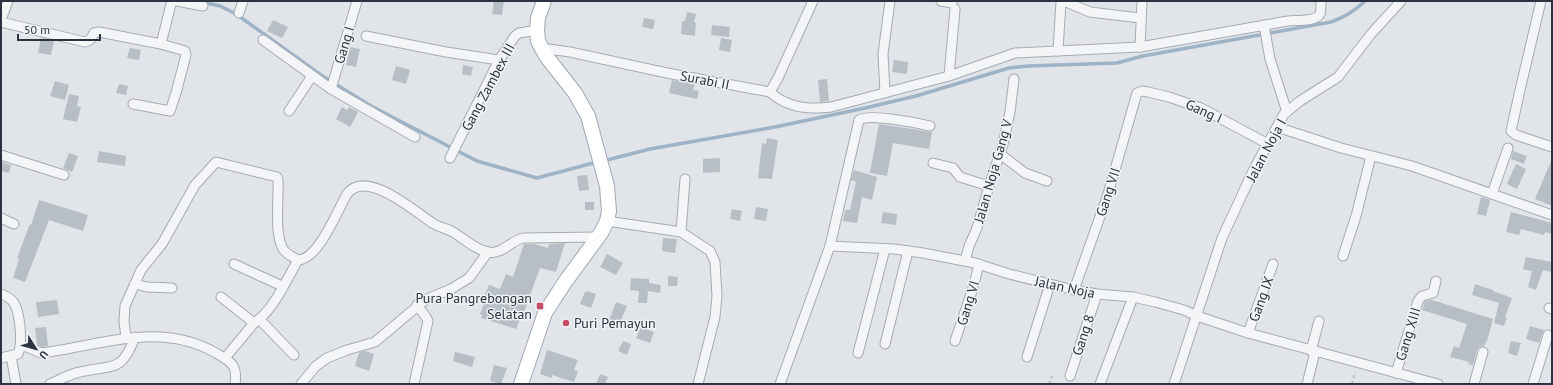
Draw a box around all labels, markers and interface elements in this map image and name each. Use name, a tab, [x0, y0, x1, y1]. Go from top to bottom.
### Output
scale bar	[18, 16, 100, 42]
text: 50 m	[24, 22, 50, 37]
street label: Gang I	[330, 24, 358, 66]
street label: Gang Zambex III	[457, 40, 519, 134]
street label: Surabi II	[679, 66, 731, 94]
street label: Gang I	[1183, 95, 1225, 127]
street label: Jalan Noja I	[1241, 115, 1290, 186]
street label: Jalan Noja Gang V	[969, 117, 1016, 226]
street label: Gang VII	[1092, 165, 1124, 219]
street label: Jalan Noja	[1032, 272, 1097, 302]
street label: Gang IX	[1244, 273, 1278, 324]
street label: Gang VI	[953, 278, 983, 328]
place label: Pura Pangrebongan Selatan	[416, 289, 532, 323]
marker: Pura Pangrebongan Selatan	[535, 301, 545, 311]
street label: Gang XIII	[1391, 305, 1425, 363]
street label: Gang 8	[1068, 312, 1098, 358]
place label: Puri Pemayun	[574, 314, 656, 332]
marker: Puri Pemayun	[561, 318, 571, 328]
north arrow	[16, 329, 56, 369]
text: U	[36, 348, 52, 362]

